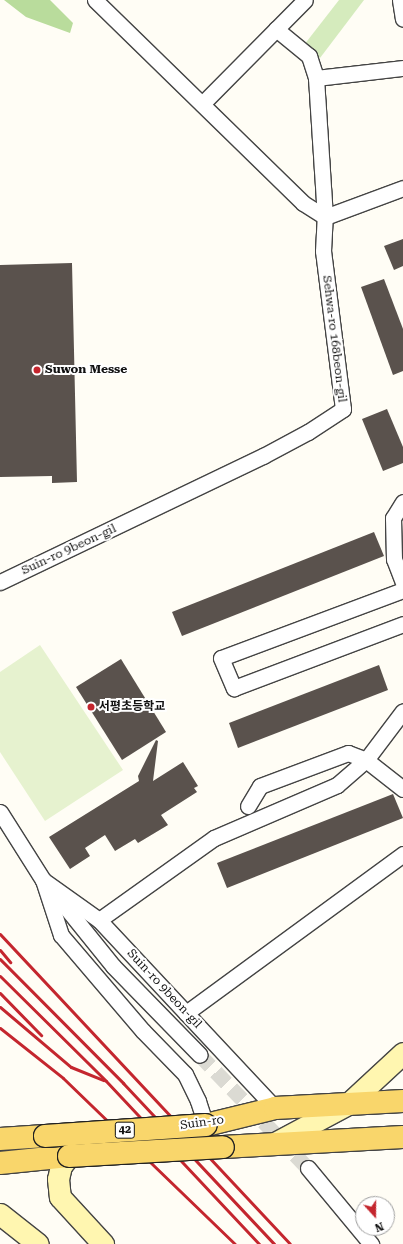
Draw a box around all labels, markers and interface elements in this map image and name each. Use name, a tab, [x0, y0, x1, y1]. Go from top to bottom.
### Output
street label: Sehwa-ro 168beon-gil	[319, 275, 349, 403]
place label: Suwon Messe	[45, 363, 127, 377]
marker: Suwon Messe	[32, 365, 42, 375]
street label: Suin-ro 9beon-gil	[19, 522, 119, 578]
place label: 서평초등학교	[99, 700, 165, 714]
marker: 서평초등학교	[86, 702, 96, 712]
street label: Suin-ro 9beon-gil	[124, 946, 204, 1032]
street label: Suin-ro	[179, 1113, 225, 1133]
road number: 42	[114, 1121, 136, 1139]
north arrow	[355, 1196, 395, 1236]
text: N	[373, 1219, 385, 1234]

